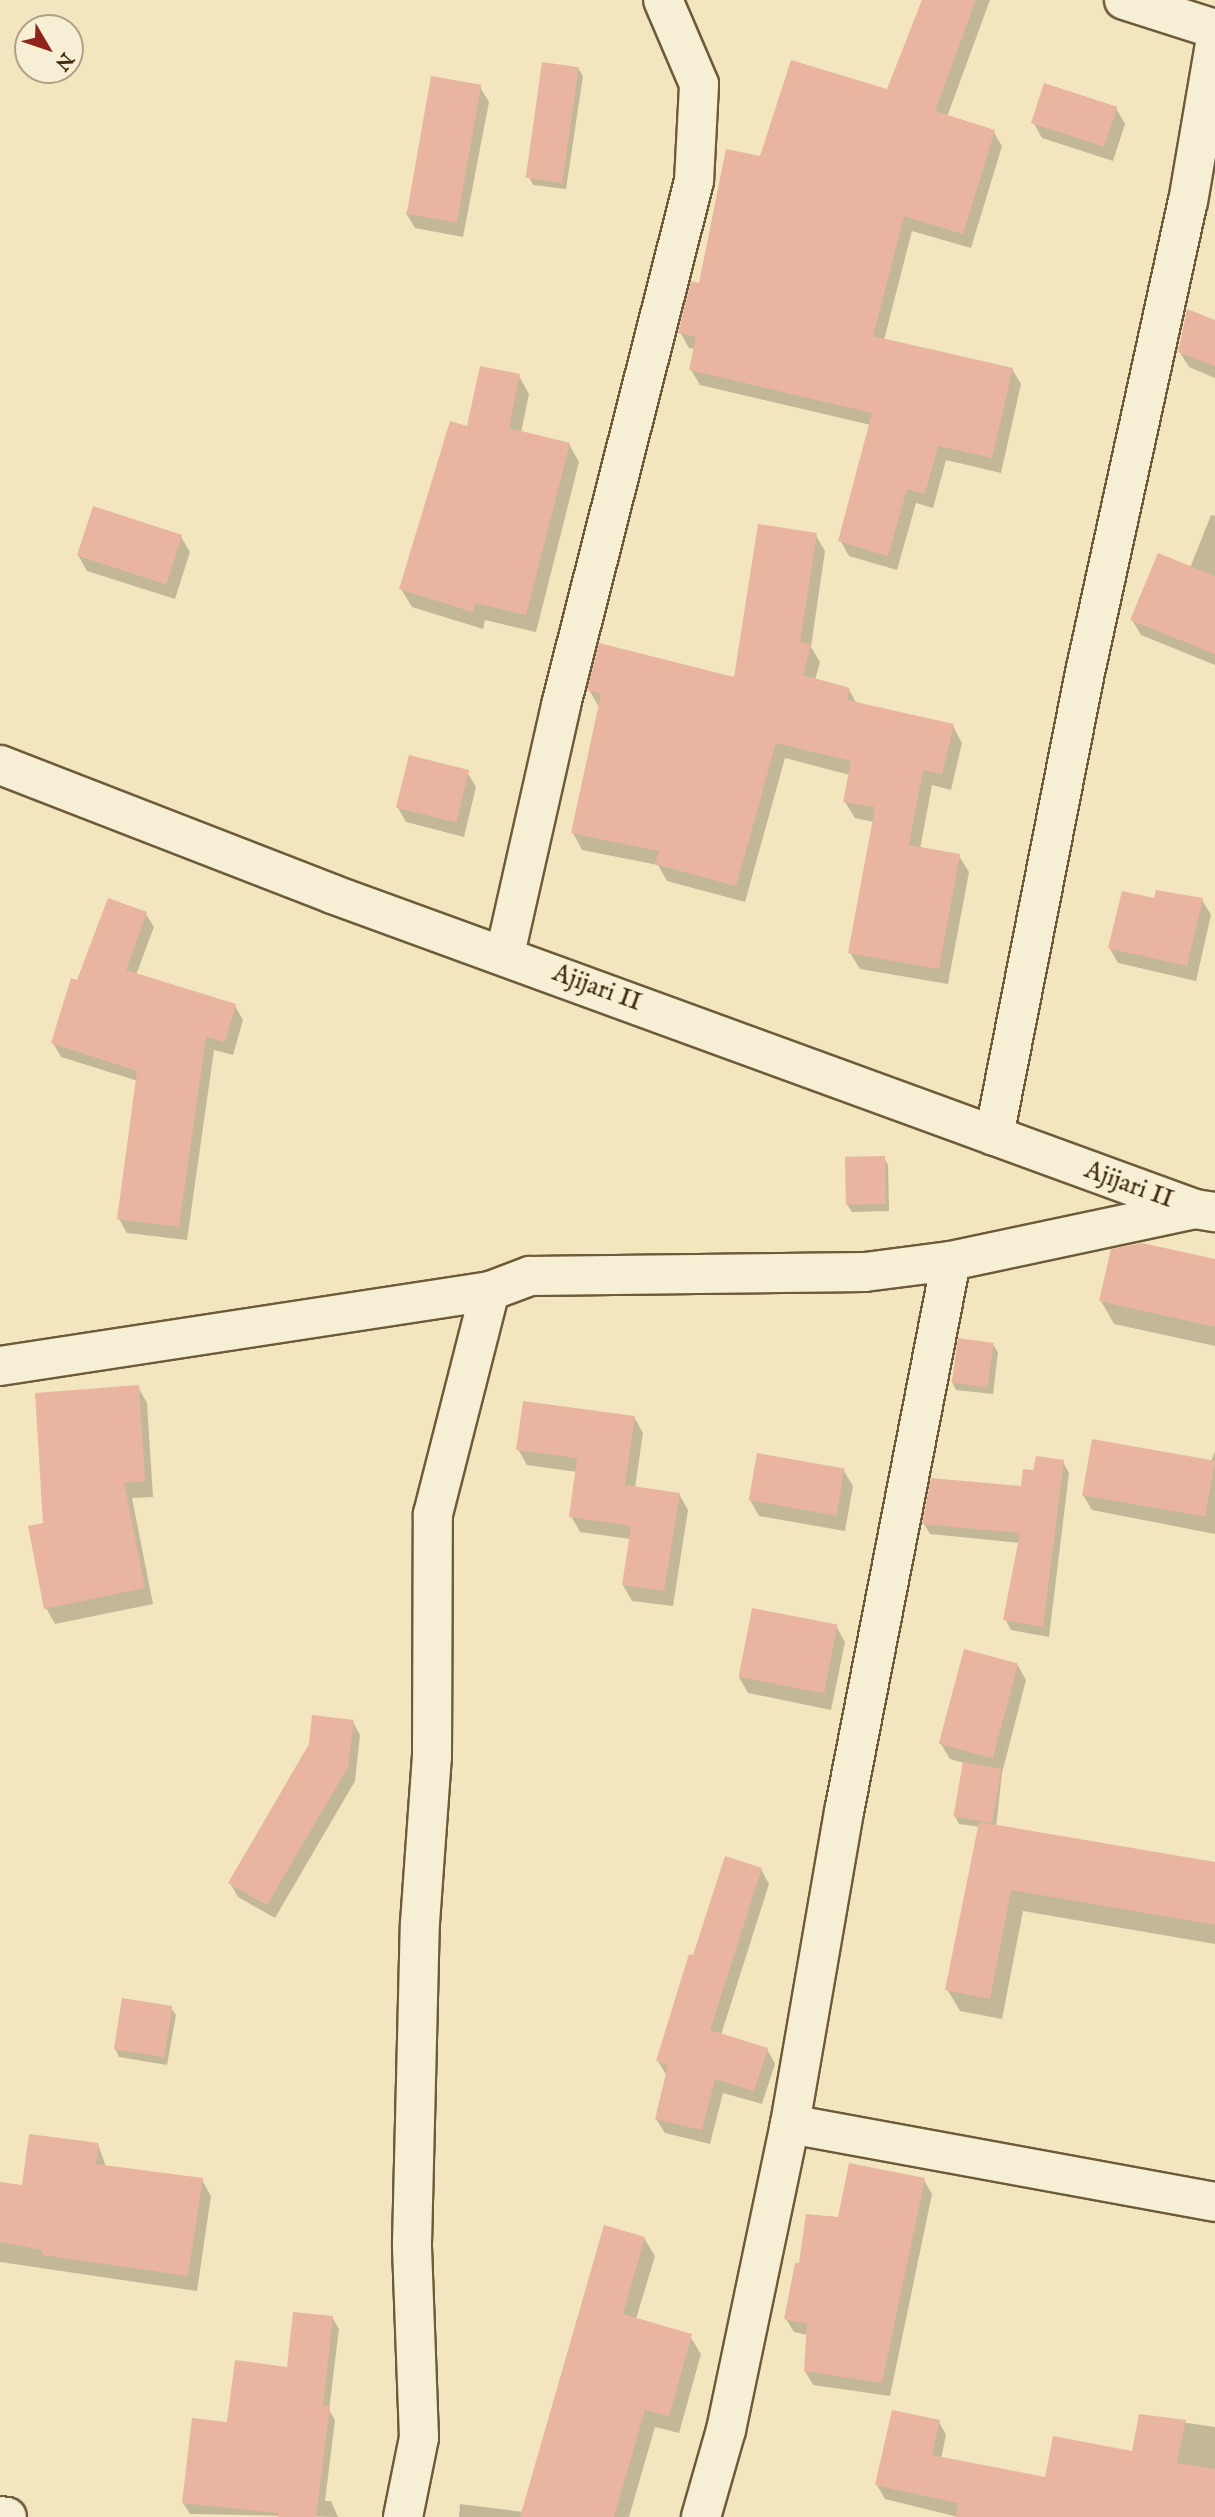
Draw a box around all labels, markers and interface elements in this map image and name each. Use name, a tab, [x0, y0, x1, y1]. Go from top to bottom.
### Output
north arrow	[14, 14, 84, 84]
text: N	[49, 47, 78, 75]
street label: Ajijari II	[548, 958, 646, 1018]
street label: Ajijari II	[1080, 1155, 1178, 1215]

